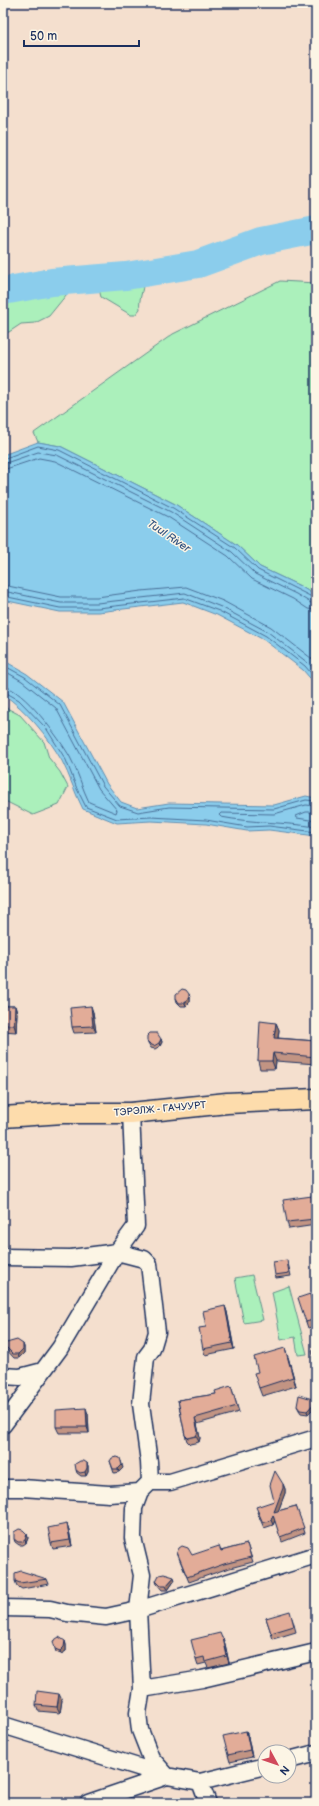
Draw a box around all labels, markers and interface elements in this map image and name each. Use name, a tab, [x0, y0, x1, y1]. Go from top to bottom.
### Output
scale bar	[24, 22, 139, 48]
text: 50 m	[30, 29, 57, 44]
water label: Tuul River	[145, 517, 194, 556]
street label: ТЭРЭЛЖ - ГАЧУУРТ	[114, 1099, 207, 1119]
north arrow	[257, 1744, 297, 1784]
text: N	[277, 1763, 292, 1777]

